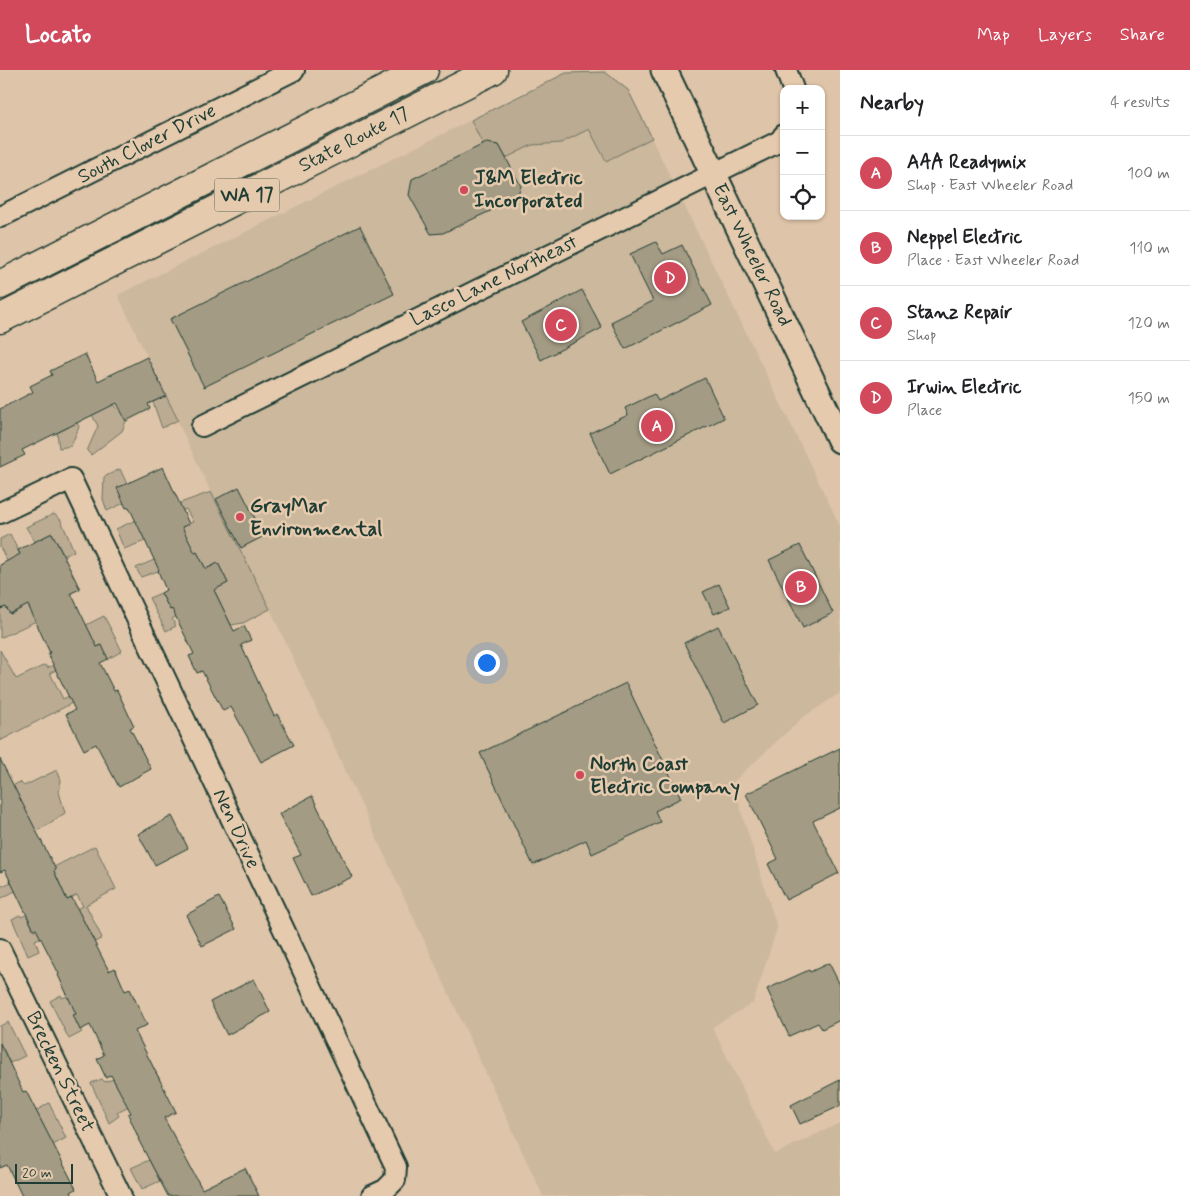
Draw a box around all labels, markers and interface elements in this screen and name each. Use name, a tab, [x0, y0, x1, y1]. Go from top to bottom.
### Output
text: Locato	[25, 20, 91, 51]
text: Map	[977, 23, 1010, 47]
text: Layers	[1038, 23, 1092, 47]
text: Share	[1120, 23, 1165, 47]
map controls	[780, 85, 825, 220]
button: +	[780, 85, 825, 130]
text: Nearby	[860, 89, 924, 117]
text: 4 results	[1110, 92, 1170, 113]
street label: South Clover Drive	[73, 97, 221, 191]
street label: State Route 17	[294, 101, 414, 179]
button: −	[780, 130, 825, 175]
text: AAA Readymix	[907, 150, 1026, 175]
text: A	[871, 163, 881, 184]
text: 100 m	[1127, 163, 1170, 184]
place label: J&M Electric Incorporated	[474, 165, 583, 215]
button: locate	[780, 175, 825, 220]
text: Shop · East Wheeler Road	[907, 175, 1073, 196]
road number: WA 17	[214, 178, 280, 212]
street label: East Wheeler Road	[706, 179, 798, 331]
marker: J&M Electric Incorporated	[458, 184, 470, 196]
text: Neppel Electric	[907, 225, 1022, 250]
street label: Lasco Lane Northeast	[406, 229, 582, 333]
text: B	[871, 238, 881, 259]
text: 110 m	[1129, 238, 1170, 259]
text: Place · East Wheeler Road	[907, 250, 1079, 271]
pin: D	[654, 259, 686, 297]
text: Stanz Repair	[907, 300, 1012, 325]
pin: C	[545, 306, 577, 344]
text: C	[870, 313, 882, 334]
text: 120 m	[1128, 313, 1170, 334]
text: Shop	[907, 325, 936, 346]
text: Irwin Electric	[907, 375, 1022, 400]
text: D	[870, 388, 882, 409]
text: 150 m	[1128, 388, 1170, 409]
text: Place	[907, 400, 942, 421]
pin: A	[641, 407, 673, 445]
place label: GrayMar Environmental	[250, 493, 382, 543]
marker: GrayMar Environmental	[234, 511, 246, 523]
pin: B	[785, 568, 817, 606]
your location	[474, 650, 500, 676]
place label: North Coast Electric Company	[590, 751, 740, 801]
marker: North Coast Electric Company	[574, 769, 586, 781]
street label: Nen Drive	[206, 785, 266, 873]
street label: Brecken Street	[19, 1007, 101, 1137]
scale bar	[15, 1161, 72, 1184]
text: 20 m	[22, 1164, 52, 1182]

